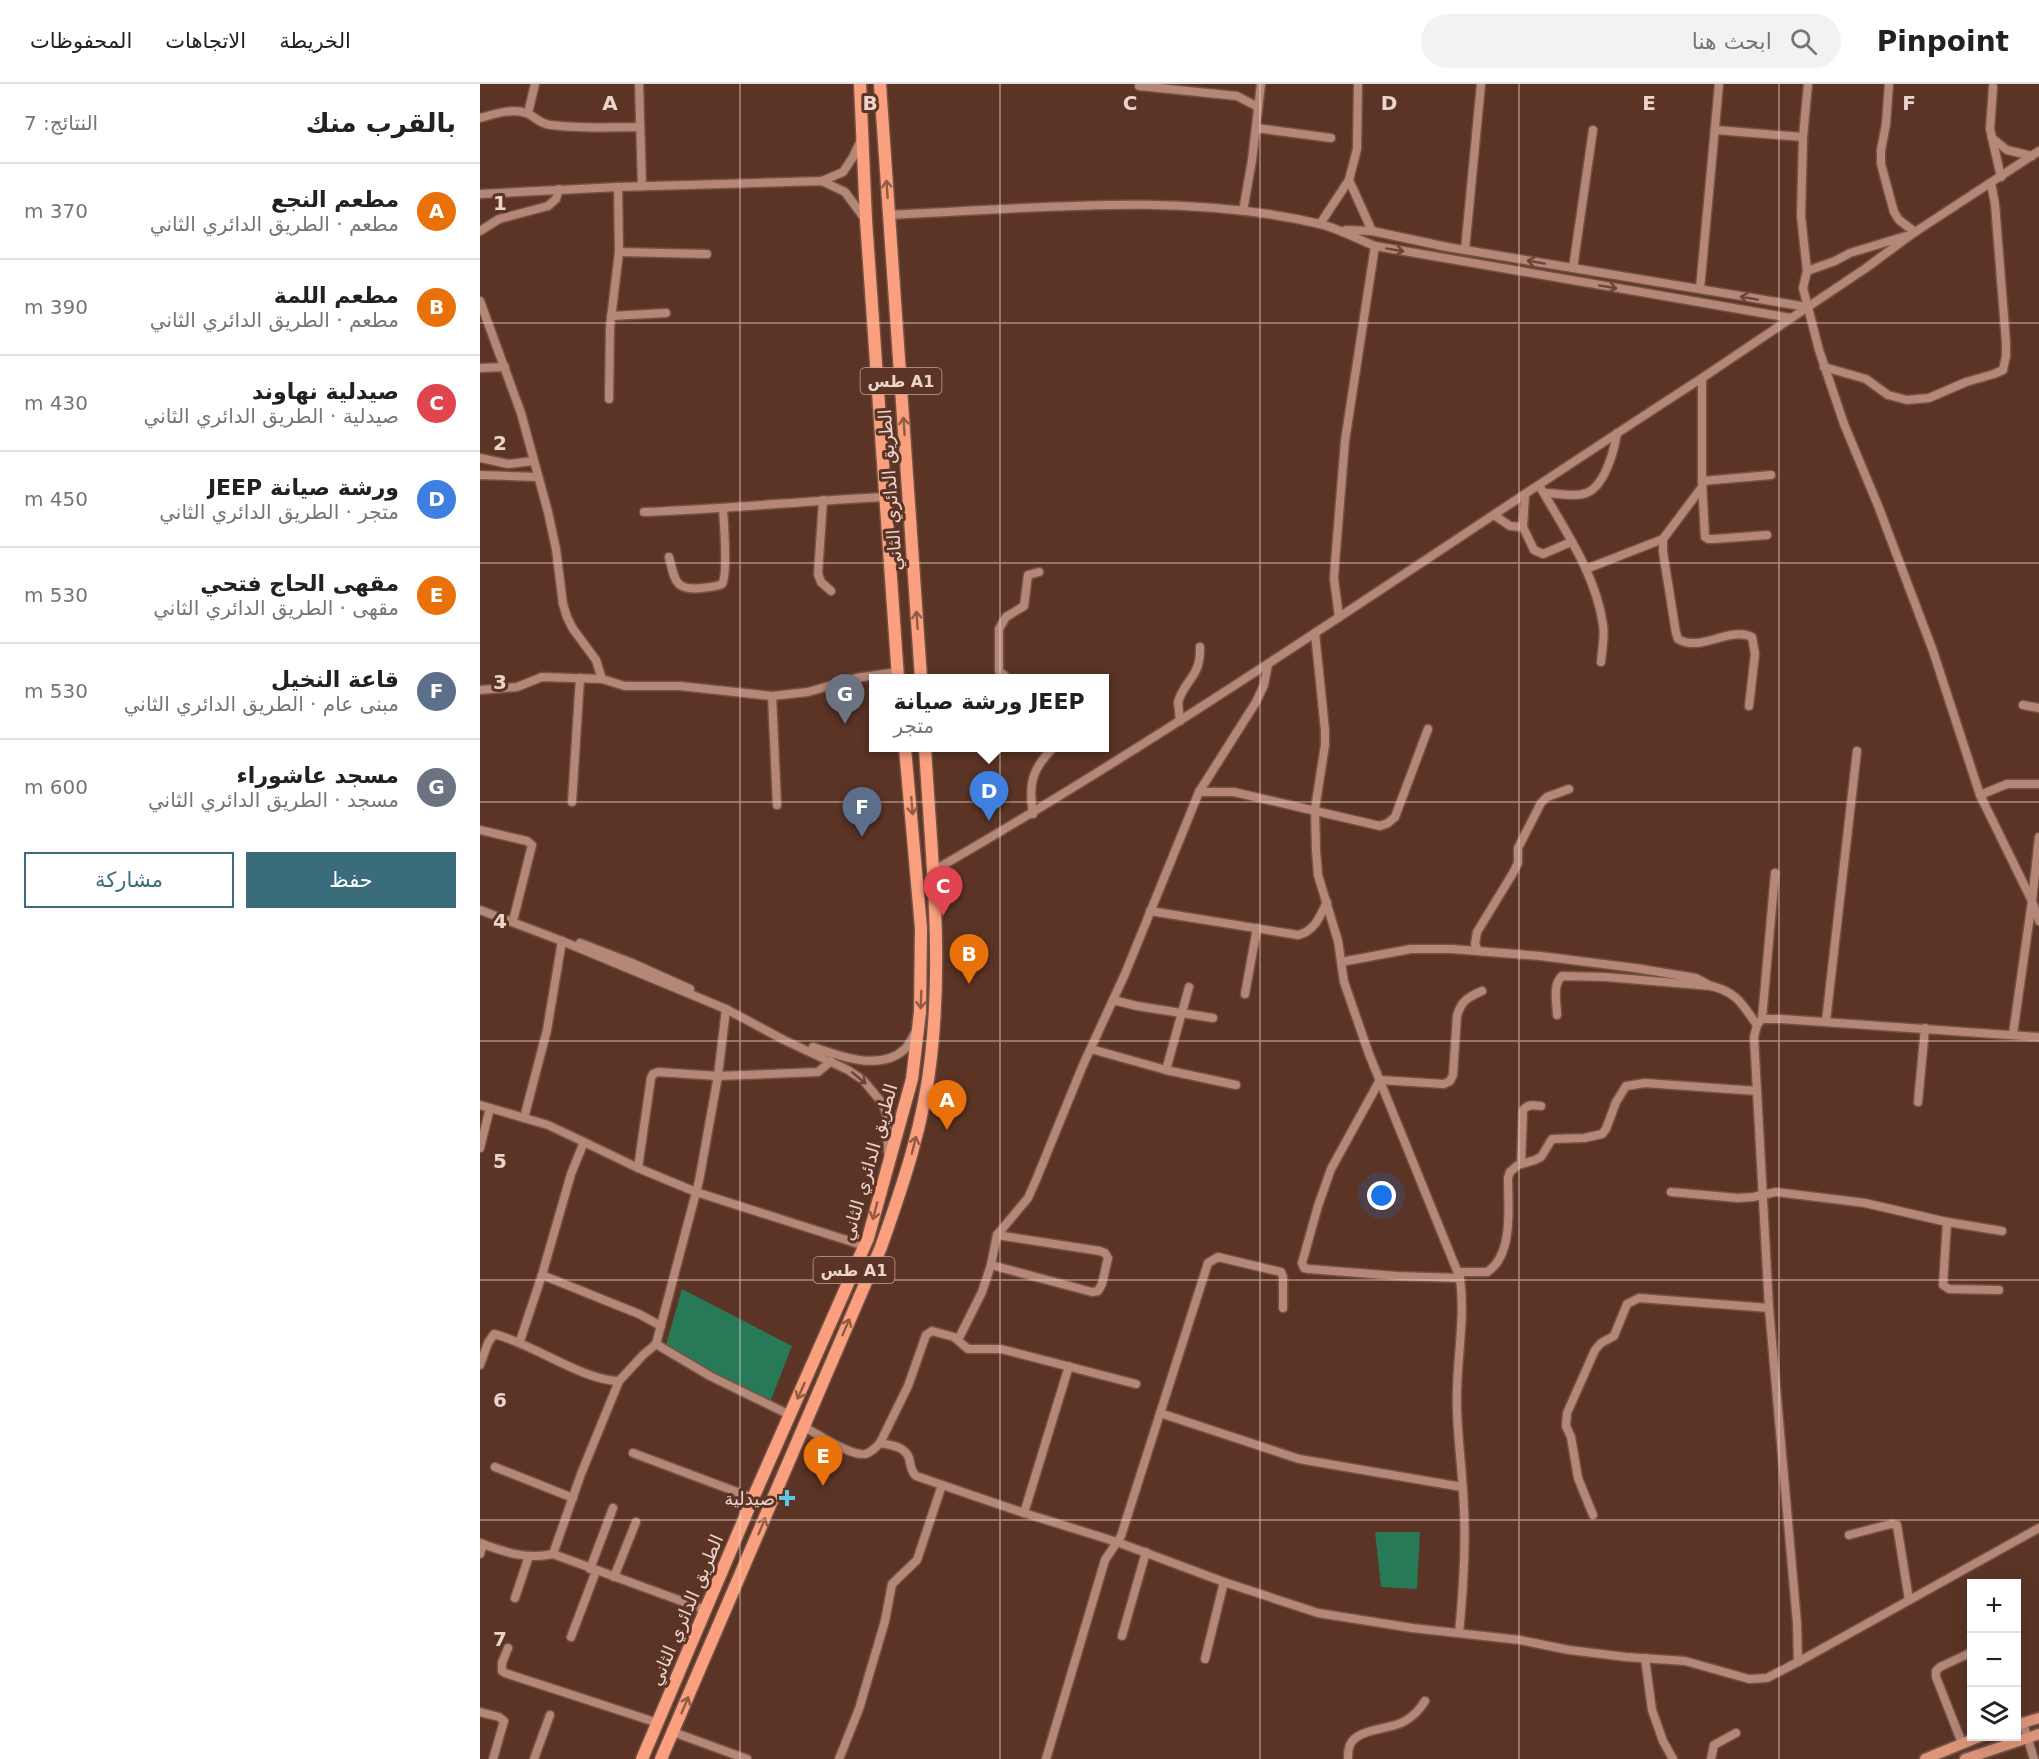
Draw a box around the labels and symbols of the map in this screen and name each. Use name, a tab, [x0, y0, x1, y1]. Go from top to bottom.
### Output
text: A	[602, 91, 618, 115]
text: B	[862, 91, 878, 115]
text: C	[1123, 91, 1137, 115]
text: D	[1381, 91, 1397, 115]
text: E	[1642, 91, 1656, 115]
text: F	[1902, 91, 1916, 115]
one-way arrow	[881, 180, 892, 200]
text: 1	[493, 191, 507, 215]
one-way arrow	[1385, 244, 1405, 255]
one-way arrow	[1527, 256, 1546, 267]
one-way arrow	[1598, 282, 1617, 293]
one-way arrow	[1740, 292, 1759, 303]
road number: طس A1	[860, 368, 942, 394]
street label: الطريق الدائري الثاني	[874, 408, 907, 572]
one-way arrow	[898, 416, 909, 436]
text: 2	[493, 431, 507, 455]
one-way arrow	[911, 611, 922, 631]
text: 3	[493, 670, 507, 694]
pin: G	[826, 674, 865, 724]
pin: D	[970, 772, 1008, 821]
pin: F	[842, 788, 881, 837]
one-way arrow	[907, 795, 918, 815]
pin: C	[924, 866, 962, 916]
text: 4	[493, 909, 507, 933]
pin: B	[950, 934, 988, 984]
one-way arrow	[915, 990, 926, 1010]
one-way arrow	[851, 1072, 867, 1085]
pin: A	[928, 1080, 966, 1130]
street label: الطريق الدائري الثاني	[837, 1081, 902, 1243]
one-way arrow	[908, 1136, 920, 1155]
text: 5	[493, 1149, 507, 1173]
your location	[1367, 1181, 1396, 1210]
one-way arrow	[869, 1201, 881, 1220]
road number: طس A1	[814, 1257, 895, 1283]
one-way arrow	[841, 1319, 852, 1337]
one-way arrow	[795, 1381, 806, 1399]
text: 6	[493, 1388, 507, 1412]
pin: E	[804, 1436, 842, 1486]
place label: صيدلية	[724, 1488, 775, 1509]
marker: صيدلية	[780, 1491, 794, 1505]
one-way arrow	[757, 1517, 768, 1535]
street label: الطريق الدائري الثاني	[645, 1531, 728, 1689]
text: 7	[493, 1627, 507, 1651]
one-way arrow	[679, 1697, 691, 1715]

